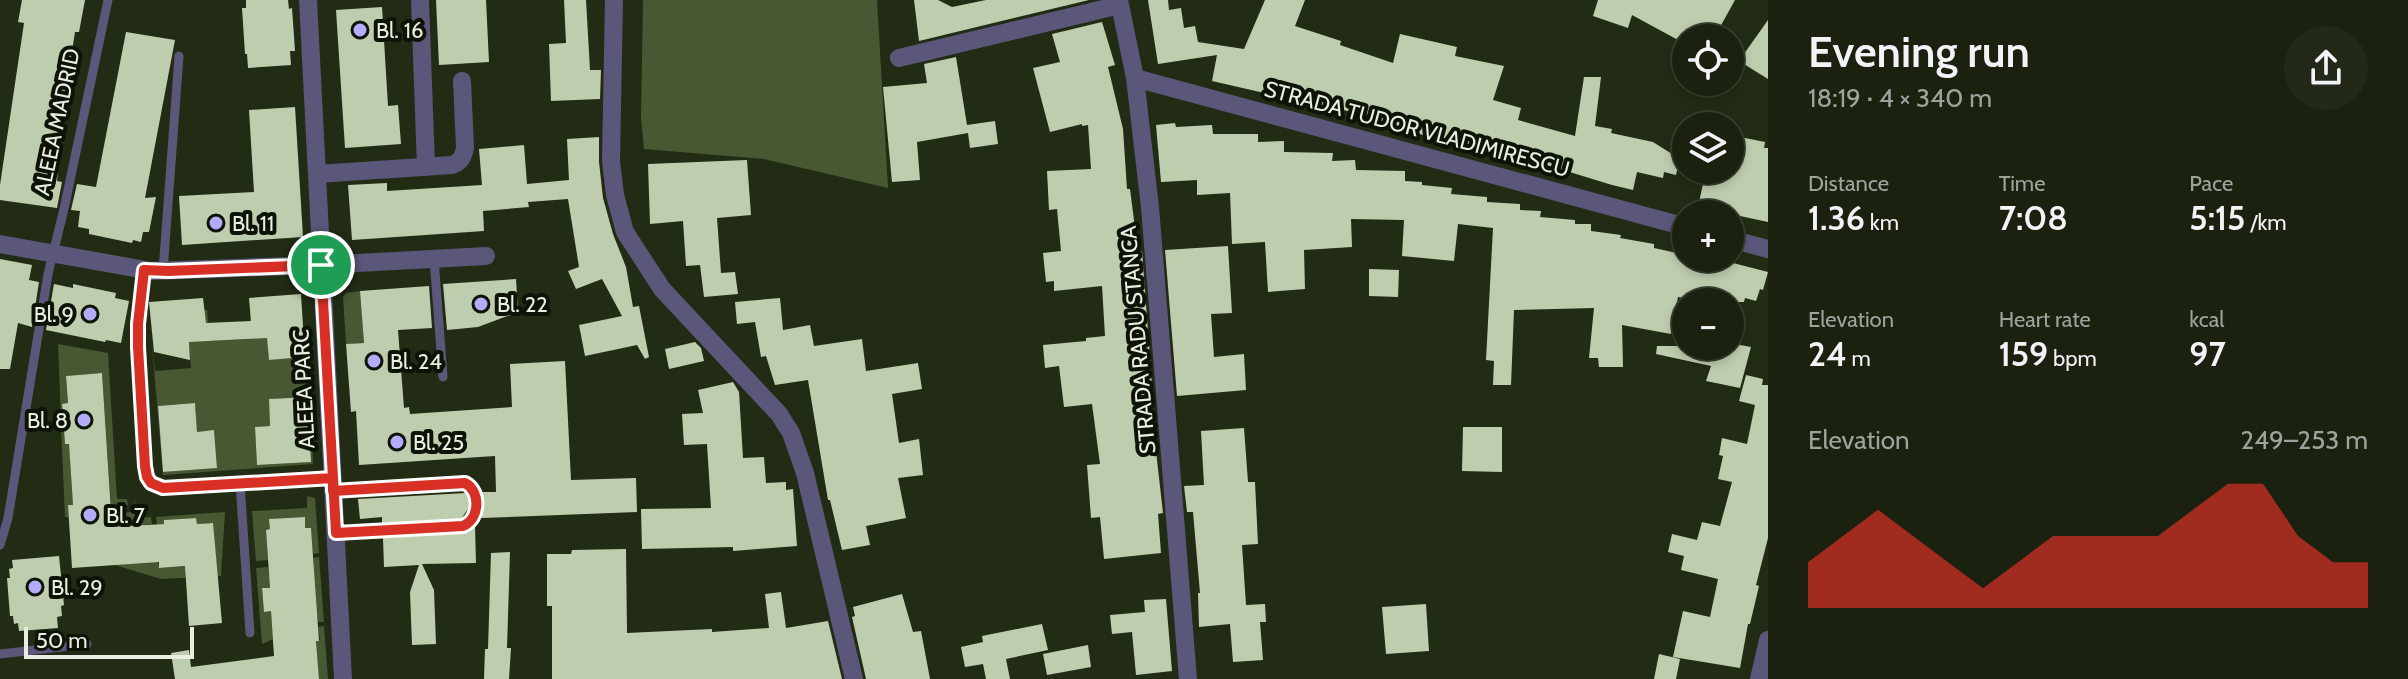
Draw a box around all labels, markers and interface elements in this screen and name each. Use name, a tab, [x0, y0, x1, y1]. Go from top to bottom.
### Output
place label: Bl. 16	[376, 17, 423, 44]
marker: Bl. 16	[351, 21, 369, 39]
map controls	[1672, 24, 1744, 360]
button: locate	[1672, 24, 1744, 96]
text: Evening run	[1808, 25, 2030, 78]
button: share	[2284, 26, 2368, 110]
street label: ALEEA MADRID	[28, 46, 86, 198]
street label: STRADA TUDOR VLADIMIRESCU	[1261, 75, 1573, 183]
text: 18:19 · 4 × 340 m	[1808, 82, 1992, 114]
button: layers	[1672, 112, 1744, 184]
text: Distance	[1808, 170, 1889, 197]
text: Time	[1999, 170, 2045, 197]
text: Pace	[2189, 170, 2233, 197]
text: 1.36	[1808, 197, 1865, 239]
text: 7:08	[1999, 197, 2068, 239]
text: 5:15	[2189, 197, 2245, 239]
button: +	[1672, 200, 1744, 272]
text: km	[1865, 209, 1899, 236]
text: /km	[2245, 209, 2287, 236]
place label: Bl. 11	[232, 210, 274, 237]
marker: Bl. 11	[207, 214, 225, 232]
street label: STRADA RADU STANCA	[1115, 224, 1161, 455]
pin	[287, 231, 355, 299]
icon: arrive	[299, 243, 343, 287]
button: −	[1672, 288, 1744, 360]
place label: Bl. 22	[497, 291, 548, 318]
marker: Bl. 22	[472, 295, 490, 313]
place label: Bl. 9	[34, 301, 74, 328]
marker: Bl. 9	[81, 305, 99, 323]
text: Elevation	[1808, 306, 1894, 333]
text: Heart rate	[1999, 306, 2091, 333]
text: kcal	[2189, 306, 2224, 333]
street label: ALEEA PARC	[287, 329, 321, 449]
text: 24	[1808, 333, 1847, 375]
text: 159	[1999, 333, 2048, 375]
text: 97	[2189, 333, 2226, 375]
text: m	[1847, 345, 1871, 372]
text: bpm	[2048, 345, 2097, 372]
place label: Bl. 24	[390, 348, 442, 375]
marker: Bl. 24	[365, 352, 383, 370]
place label: Bl. 8	[27, 407, 68, 434]
marker: Bl. 8	[75, 411, 93, 429]
text: Elevation	[1808, 424, 1910, 456]
text: 249–253 m	[2240, 424, 2368, 456]
place label: Bl. 25	[413, 429, 464, 456]
marker: Bl. 25	[388, 433, 406, 451]
place label: Bl. 7	[106, 502, 145, 529]
marker: Bl. 7	[81, 506, 99, 524]
place label: Bl. 29	[51, 574, 103, 601]
marker: Bl. 29	[26, 578, 44, 596]
scale bar	[24, 623, 194, 659]
text: 50 m	[36, 627, 88, 654]

